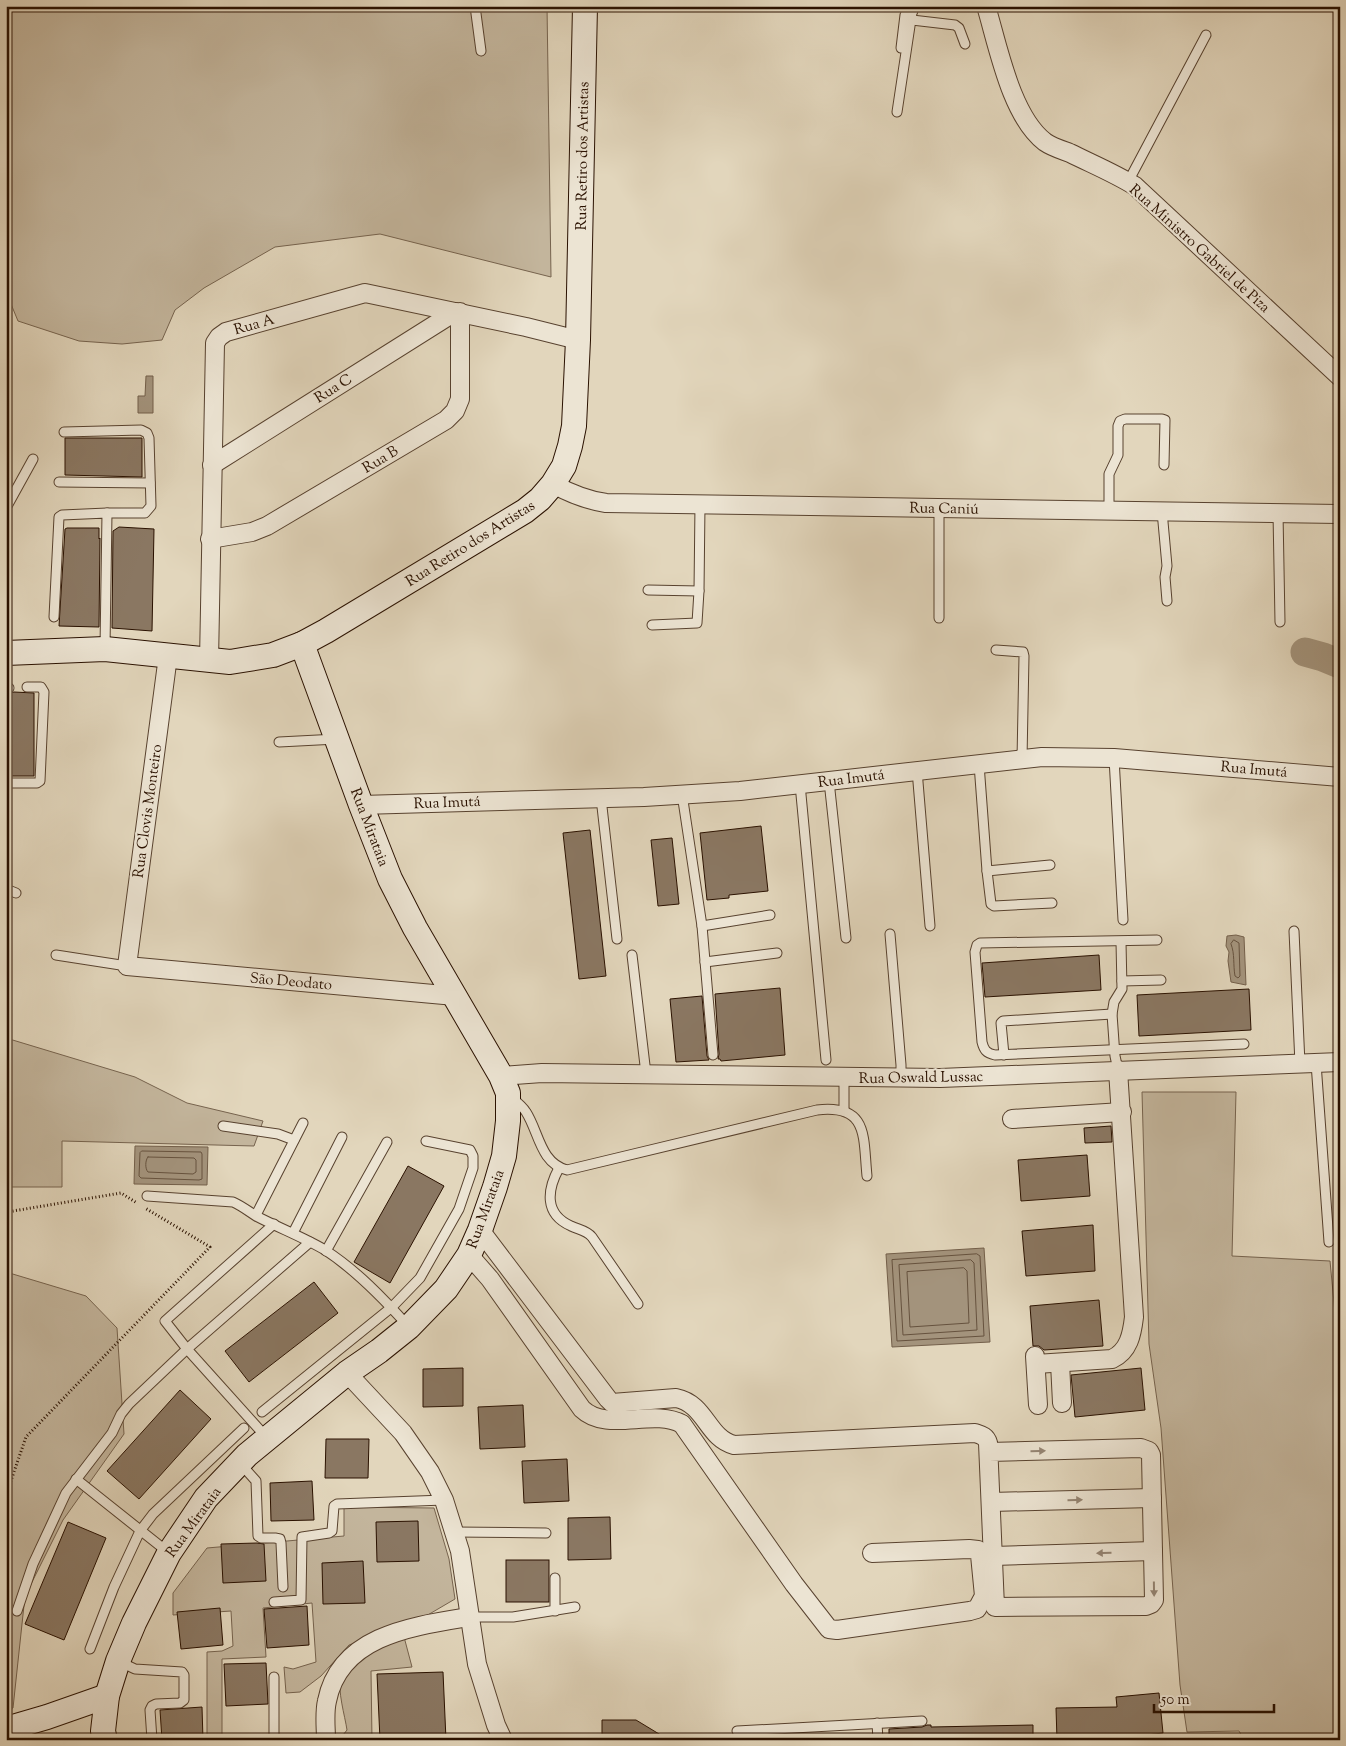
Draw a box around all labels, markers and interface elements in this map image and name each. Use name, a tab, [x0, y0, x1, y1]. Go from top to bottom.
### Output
street label: Rua Retiro dos Artistas	[572, 81, 595, 231]
street label: Rua Ministro Gabriel de Piza	[1124, 180, 1274, 318]
street label: Rua A	[232, 310, 277, 341]
street label: Rua C	[311, 369, 357, 409]
street label: Rua B	[359, 441, 403, 479]
street label: Rua Retiro dos Artistas	[402, 496, 540, 593]
street label: Rua Caniú	[909, 498, 979, 521]
street label: Rua Clovis Monteiro	[129, 743, 168, 879]
street label: Rua Imutá	[1220, 757, 1288, 784]
street label: Rua Imutá	[817, 765, 886, 794]
street label: Rua Mirataia	[344, 785, 393, 870]
street label: Rua Imutá	[413, 792, 481, 815]
street label: São Deodato	[249, 968, 333, 997]
street label: Rua Oswald Lussac	[859, 1067, 984, 1090]
street label: Rua Mirataia	[462, 1167, 510, 1252]
one-way arrow	[1030, 1447, 1046, 1455]
street label: Rua Mirataia	[161, 1483, 227, 1562]
one-way arrow	[1067, 1496, 1083, 1504]
one-way arrow	[1096, 1549, 1112, 1557]
one-way arrow	[1150, 1581, 1158, 1597]
scale bar	[1154, 1681, 1274, 1713]
text: 50 m	[1160, 1690, 1190, 1711]

